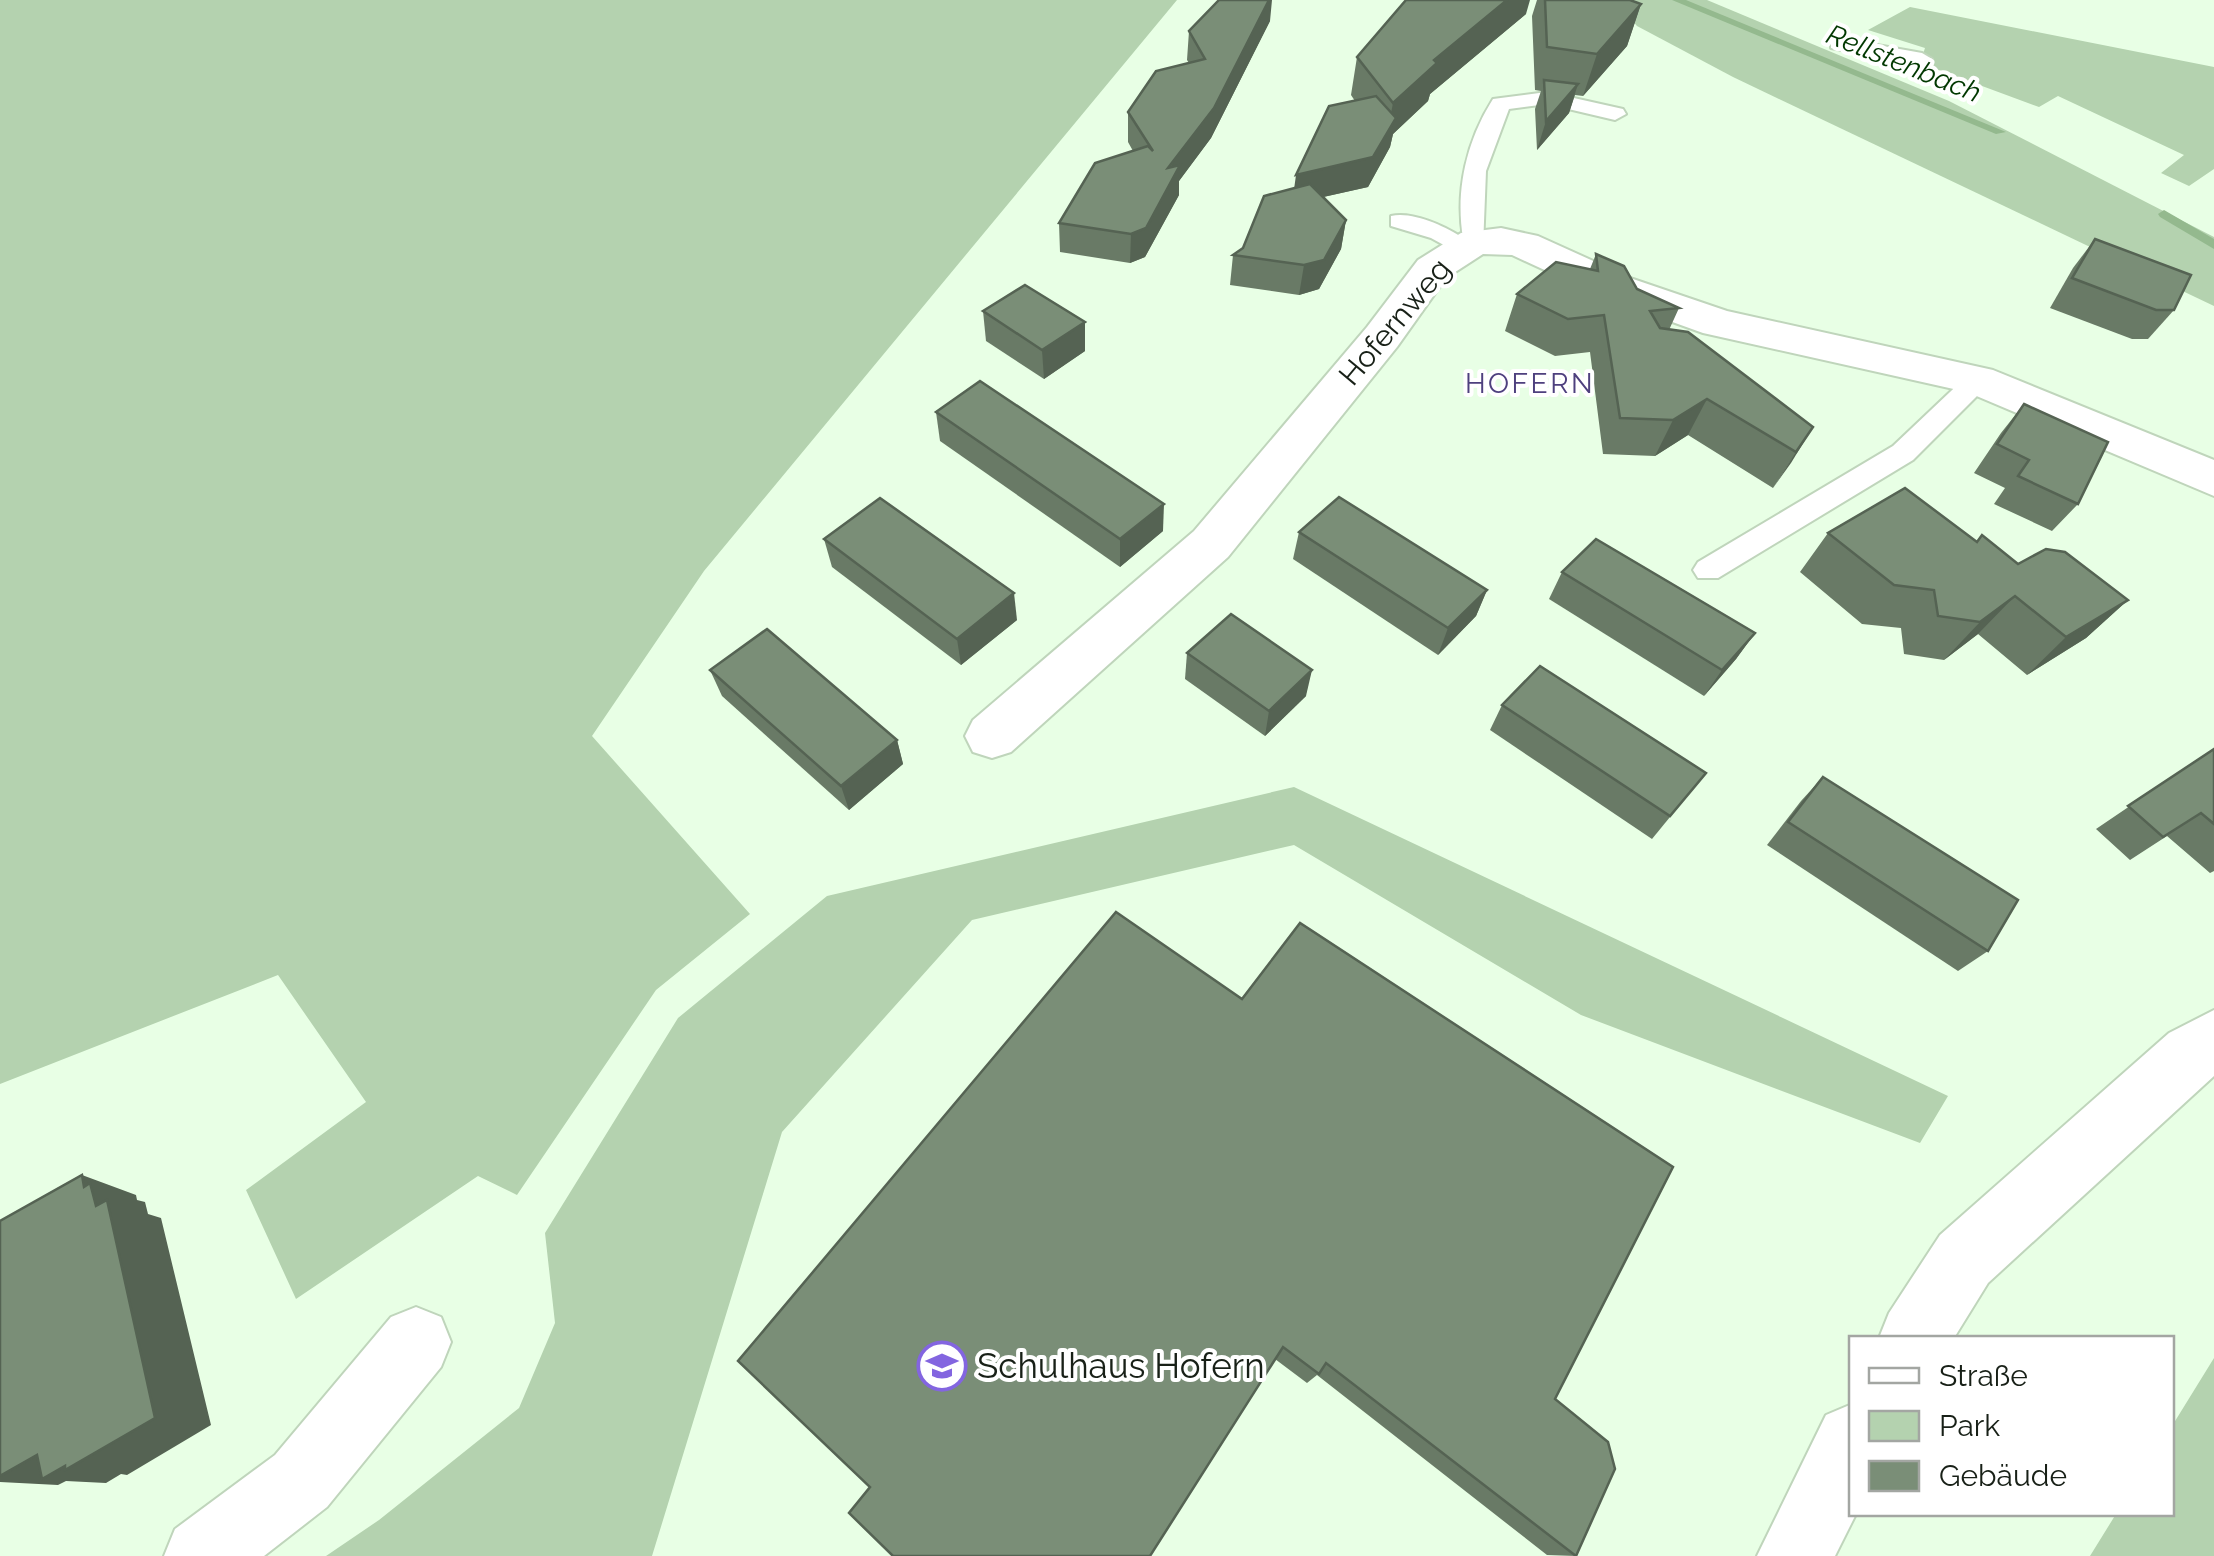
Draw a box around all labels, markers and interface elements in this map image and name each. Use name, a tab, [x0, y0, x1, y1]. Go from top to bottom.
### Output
water label: Rellstenbach	[1822, 18, 1986, 109]
street label: Hofernweg	[1332, 251, 1458, 392]
district label: HOFERN	[1465, 367, 1595, 400]
legend	[1849, 1336, 2174, 1516]
school or university icon: Schulhaus Hofern	[916, 1340, 968, 1392]
place label: Schulhaus Hofern	[977, 1345, 1265, 1386]
text: Straße	[1939, 1358, 2028, 1393]
text: Park	[1939, 1408, 2000, 1443]
text: Gebäude	[1939, 1458, 2067, 1493]

